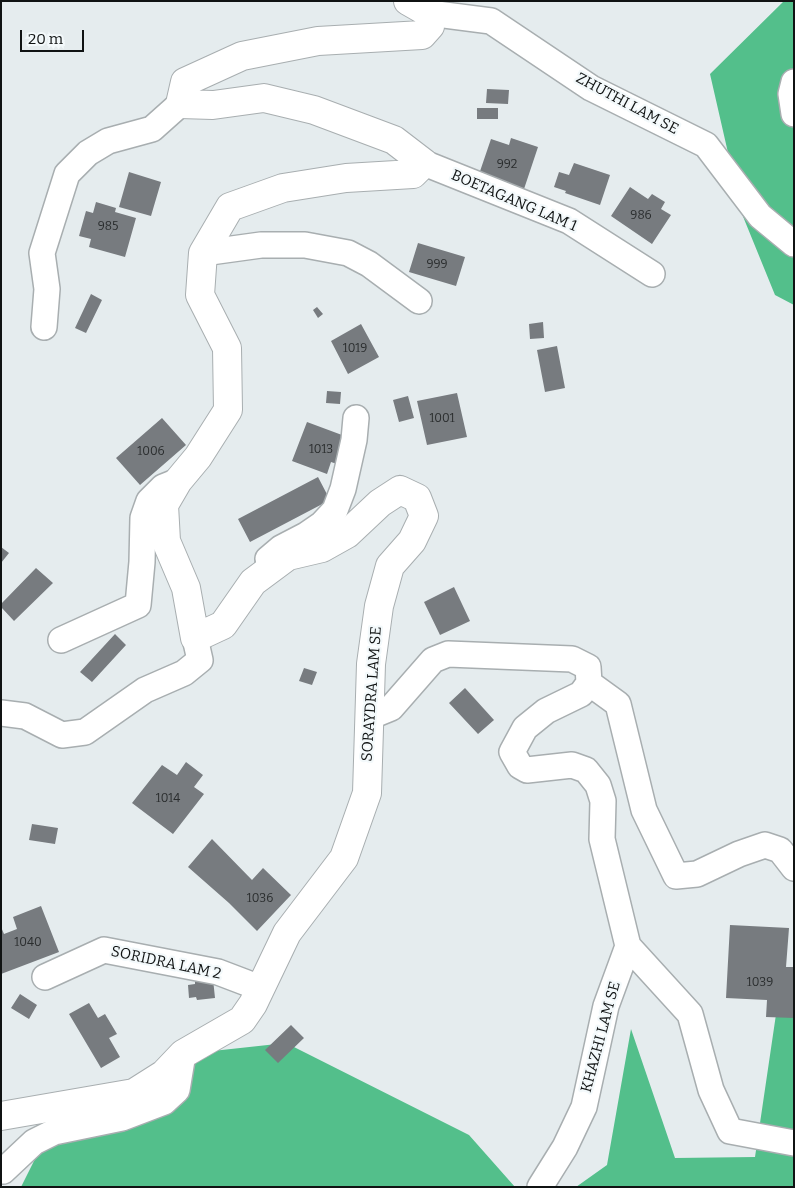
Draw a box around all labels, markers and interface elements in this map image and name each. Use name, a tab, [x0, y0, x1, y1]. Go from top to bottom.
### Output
scale bar	[22, 20, 86, 52]
text: 20 m	[28, 30, 63, 48]
street label: ZHUTHI LAM SE	[573, 69, 681, 139]
house number: 992	[497, 158, 517, 172]
street label: BOETAGANG LAM 1	[448, 166, 580, 236]
house number: 986	[630, 209, 652, 223]
house number: 985	[98, 220, 118, 234]
house number: 999	[426, 258, 448, 272]
house number: 1019	[343, 342, 367, 356]
house number: 1001	[429, 412, 455, 426]
house number: 1013	[309, 443, 333, 457]
house number: 1006	[137, 445, 165, 459]
street label: SORAYDRA LAM SE	[358, 626, 386, 762]
house number: 1014	[156, 792, 180, 806]
house number: 1036	[247, 892, 273, 906]
house number: 1040	[14, 936, 42, 950]
street label: SORIDRA LAM 2	[109, 943, 223, 983]
house number: 1039	[747, 976, 773, 990]
street label: KHAZHI LAM SE	[578, 980, 624, 1094]

